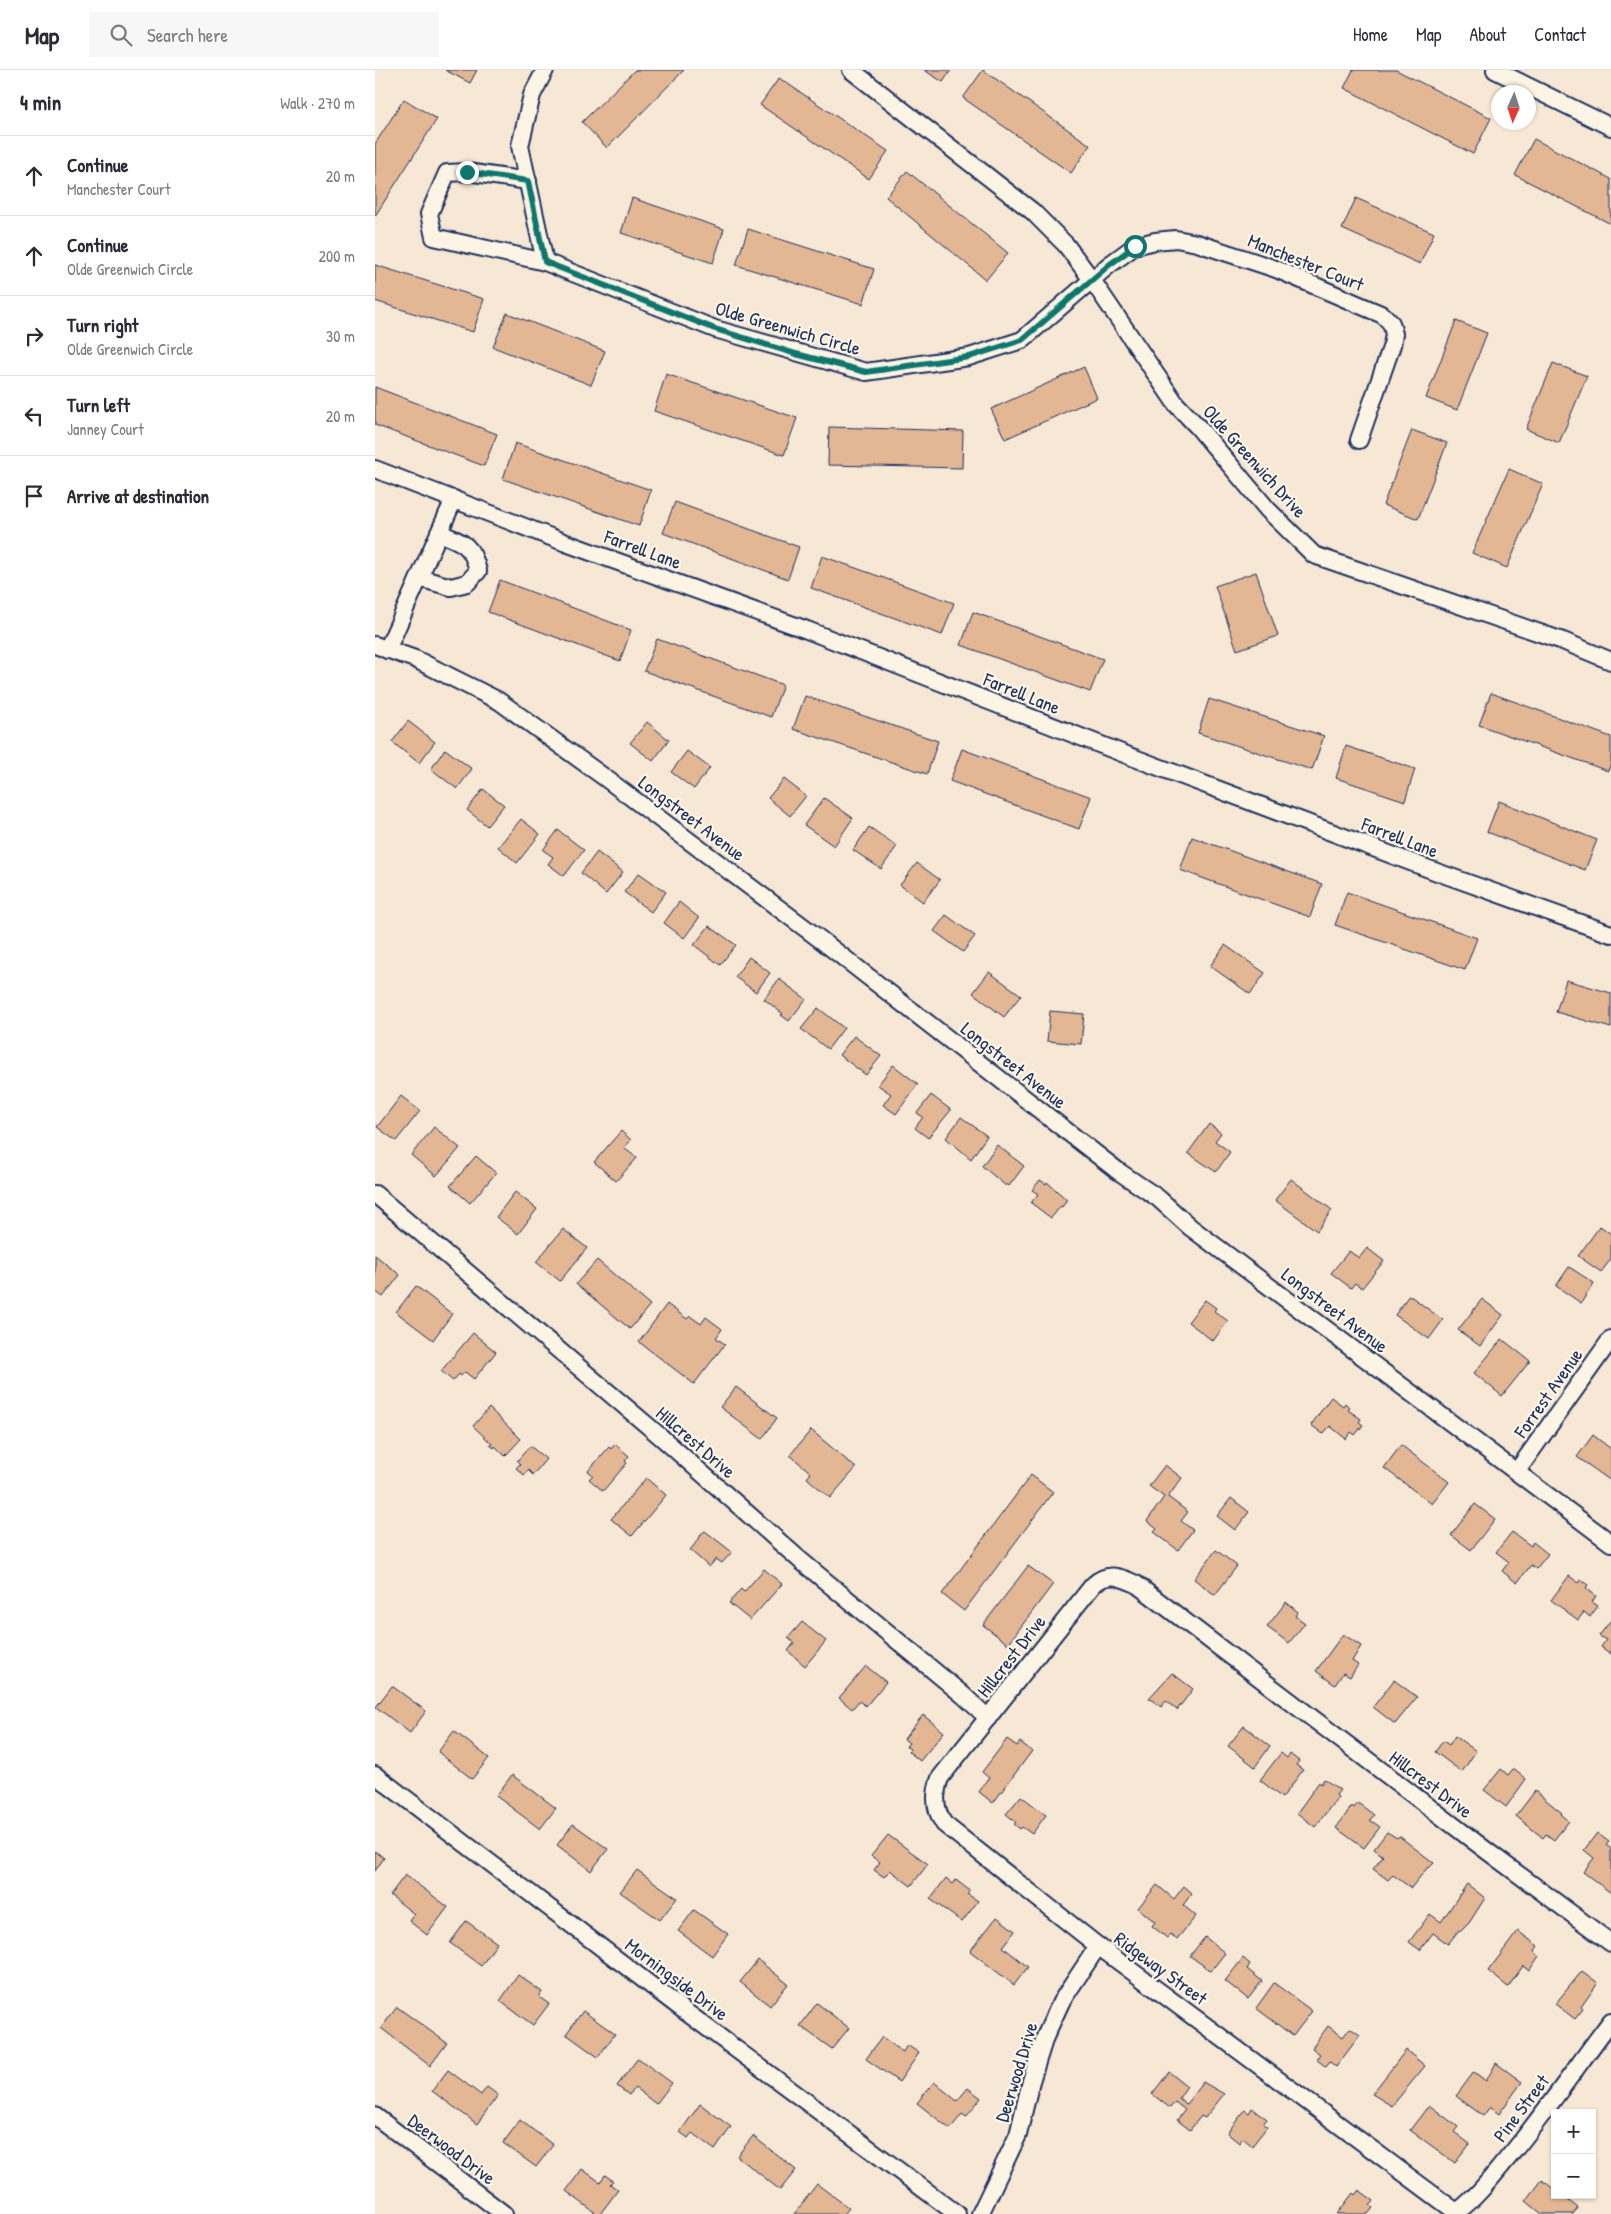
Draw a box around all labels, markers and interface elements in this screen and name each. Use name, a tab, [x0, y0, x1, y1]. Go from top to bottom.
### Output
search box	[89, 12, 439, 57]
text: Map	[25, 19, 59, 51]
icon: search	[107, 21, 135, 49]
text: Search here	[147, 22, 228, 48]
text: Home	[1353, 22, 1388, 47]
text: Map	[1416, 22, 1441, 47]
text: About	[1469, 22, 1506, 47]
text: Contact	[1534, 22, 1586, 47]
north arrow	[1491, 85, 1536, 130]
text: 4 min	[20, 88, 61, 117]
text: Walk · 270 m	[280, 92, 355, 114]
text: Continue	[67, 152, 128, 178]
route end	[456, 161, 479, 184]
icon: ahead	[20, 162, 48, 190]
text: 20 m	[326, 165, 355, 187]
text: Manchester Court	[67, 178, 170, 200]
street label: Manchester Court	[1244, 227, 1368, 297]
text: Continue	[67, 232, 128, 258]
route start	[1124, 235, 1147, 258]
icon: ahead	[20, 242, 48, 270]
text: 200 m	[319, 245, 355, 267]
text: Olde Greenwich Circle	[67, 258, 193, 280]
street label: Olde Greenwich Circle	[712, 295, 864, 361]
text: Turn right	[67, 312, 138, 338]
icon: right	[20, 322, 48, 350]
text: 30 m	[326, 325, 355, 347]
text: Olde Greenwich Circle	[67, 338, 193, 360]
text: Turn left	[67, 392, 130, 418]
street label: Olde Greenwich Drive	[1197, 399, 1313, 523]
icon: left	[20, 402, 48, 430]
text: 20 m	[326, 405, 355, 427]
text: Janney Court	[67, 418, 144, 440]
icon: arrive	[20, 482, 48, 510]
text: Arrive at destination	[67, 483, 209, 509]
street label: Farrell Lane	[600, 523, 685, 575]
street label: Farrell Lane	[979, 666, 1064, 720]
street label: Longstreet Avenue	[633, 769, 751, 867]
street label: Farrell Lane	[1357, 810, 1442, 864]
street label: Longstreet Avenue	[956, 1016, 1072, 1115]
street label: Longstreet Avenue	[1276, 1261, 1394, 1359]
street label: Forrest Avenue	[1507, 1343, 1589, 1444]
street label: Hillcrest Drive	[651, 1400, 742, 1484]
street label: Hillcrest Drive	[971, 1609, 1052, 1702]
street label: Hillcrest Drive	[1384, 1744, 1478, 1824]
street label: Ridgeway Street	[1109, 1925, 1213, 2011]
street label: Morningside Drive	[620, 1932, 734, 2027]
street label: Deerwood Drive	[988, 2018, 1044, 2125]
street label: Pine Street	[1487, 2069, 1555, 2147]
street label: Deerwood Drive	[403, 2108, 501, 2191]
map controls	[1551, 2109, 1596, 2199]
button: +	[1551, 2109, 1596, 2154]
button: −	[1551, 2154, 1596, 2199]

